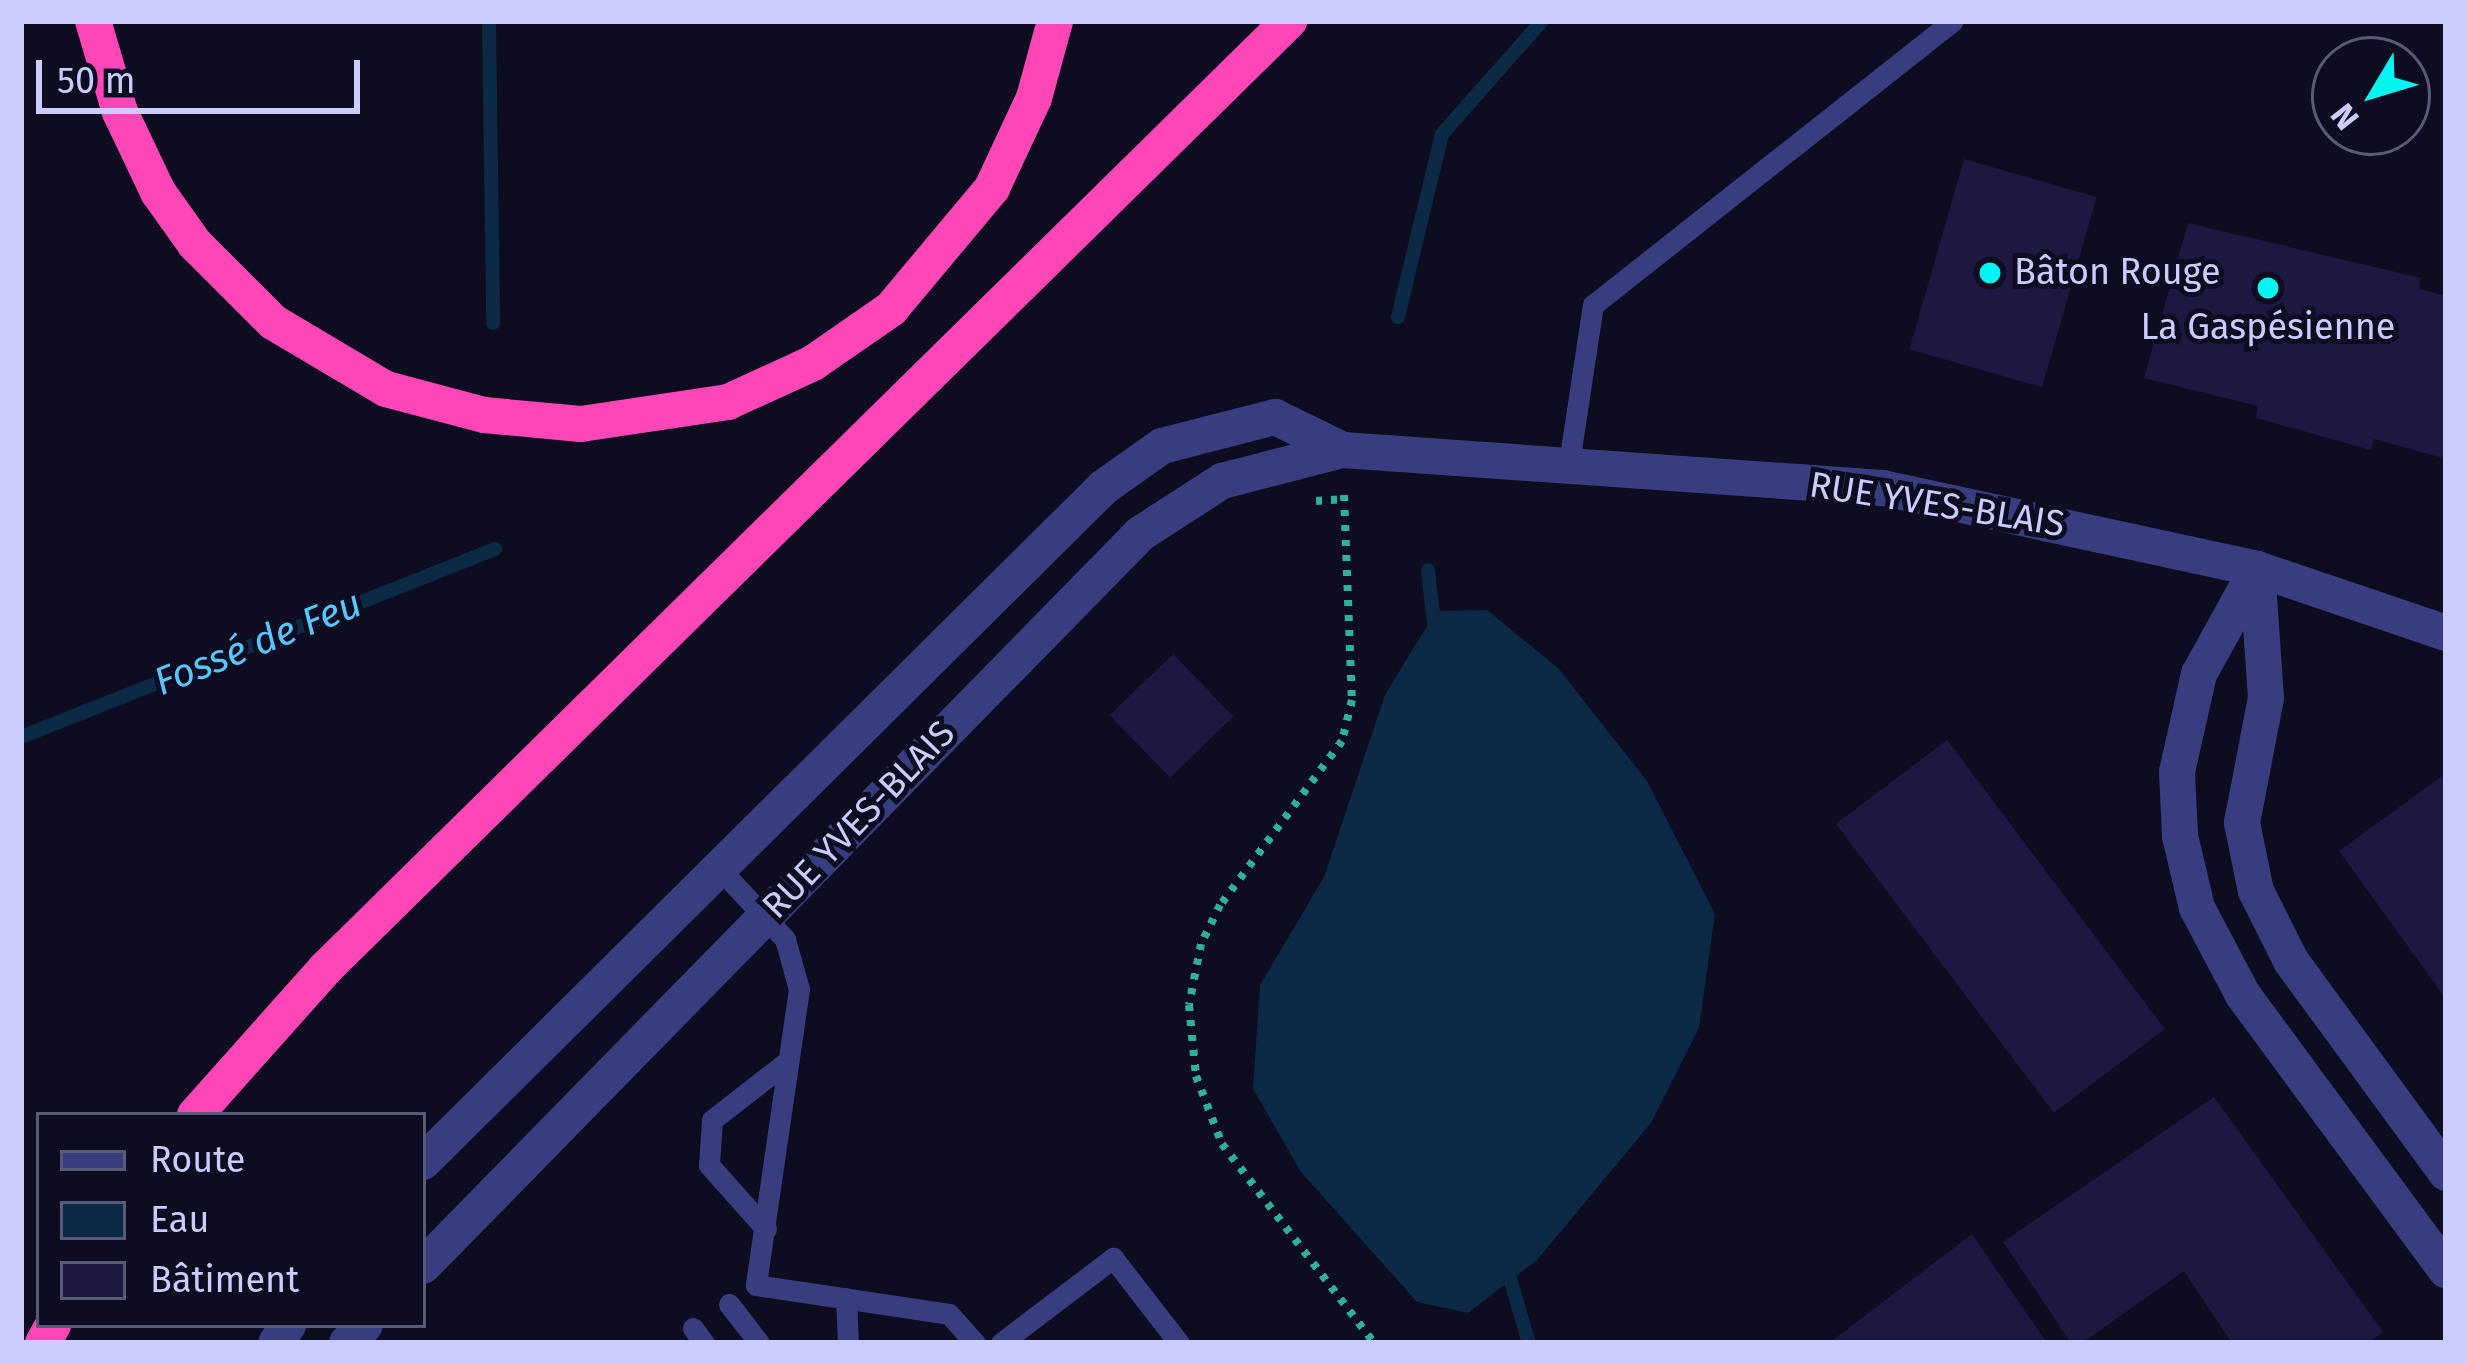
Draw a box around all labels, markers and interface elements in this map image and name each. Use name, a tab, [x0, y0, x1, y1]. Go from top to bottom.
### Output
scale bar	[42, 36, 366, 110]
north arrow	[2311, 36, 2431, 156]
text: 50 m	[57, 59, 136, 103]
text: N	[2323, 95, 2367, 137]
place label: Bâton Rouge	[2014, 251, 2221, 295]
marker: Bâton Rouge	[1977, 260, 2003, 286]
marker: La Gaspésienne	[2255, 275, 2281, 301]
place label: La Gaspésienne	[2141, 306, 2395, 350]
street label: RUE YVES-BLAIS	[1806, 464, 2068, 546]
water label: Fossé de Feu	[148, 580, 368, 706]
street label: RUE YVES-BLAIS	[754, 712, 964, 928]
legend	[36, 1112, 426, 1328]
text: Route	[150, 1138, 245, 1182]
text: Eau	[150, 1198, 209, 1242]
text: Bâtiment	[150, 1258, 299, 1302]

